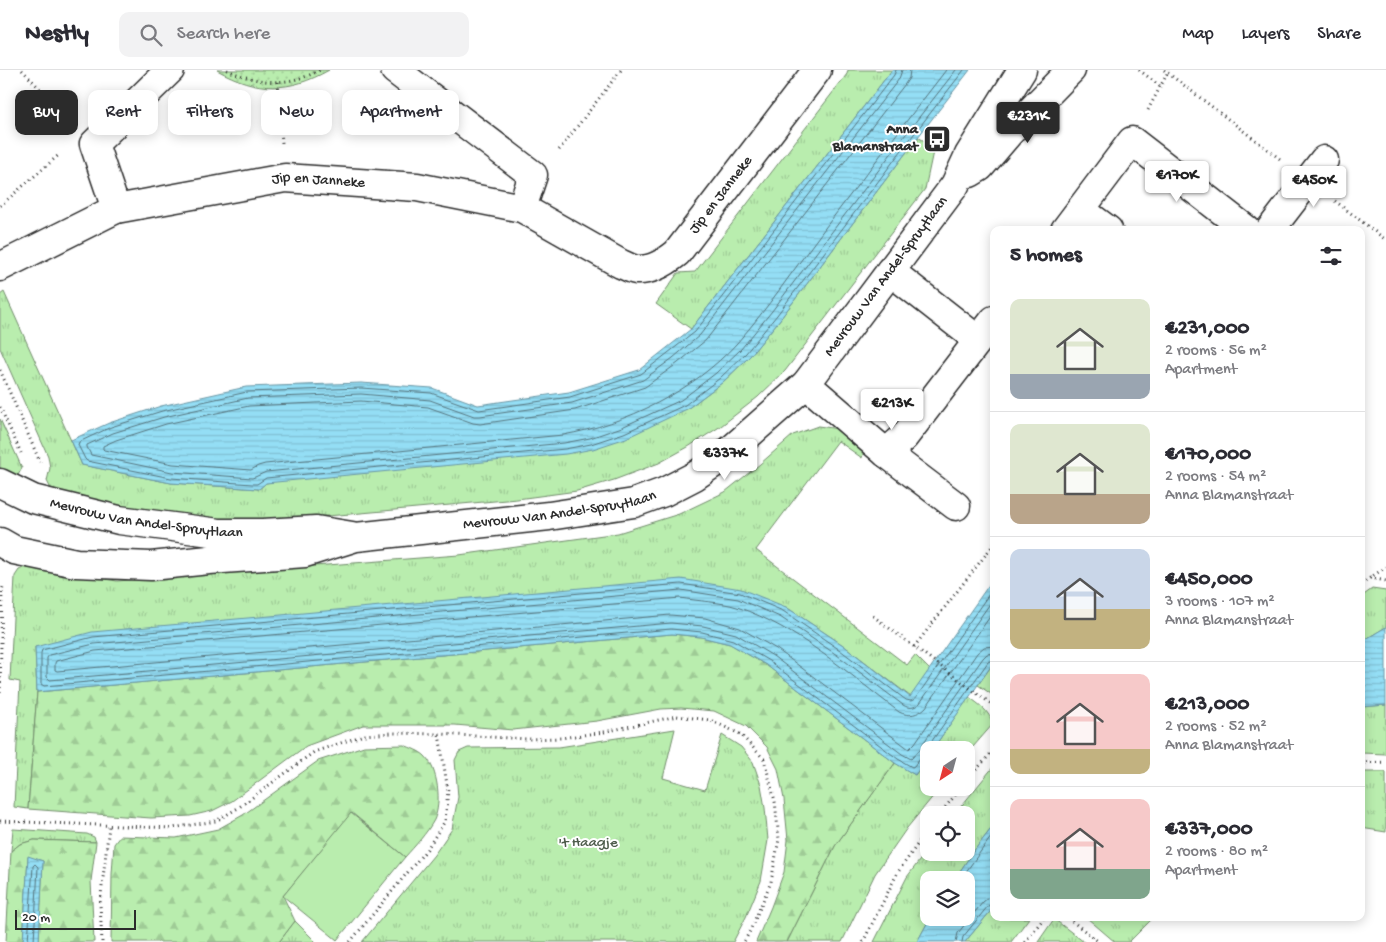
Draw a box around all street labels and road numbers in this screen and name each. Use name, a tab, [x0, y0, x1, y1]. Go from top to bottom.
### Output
street label: Jip en Janneke	[686, 152, 757, 238]
street label: Jip en Janneke	[270, 169, 366, 192]
street label: Mevrouw Van Andel-Spruytlaan	[821, 193, 952, 360]
street label: Mevrouw Van Andel-Spruytlaan	[462, 487, 659, 534]
street label: Mevrouw Van Andel-Spruytlaan	[48, 494, 243, 542]

